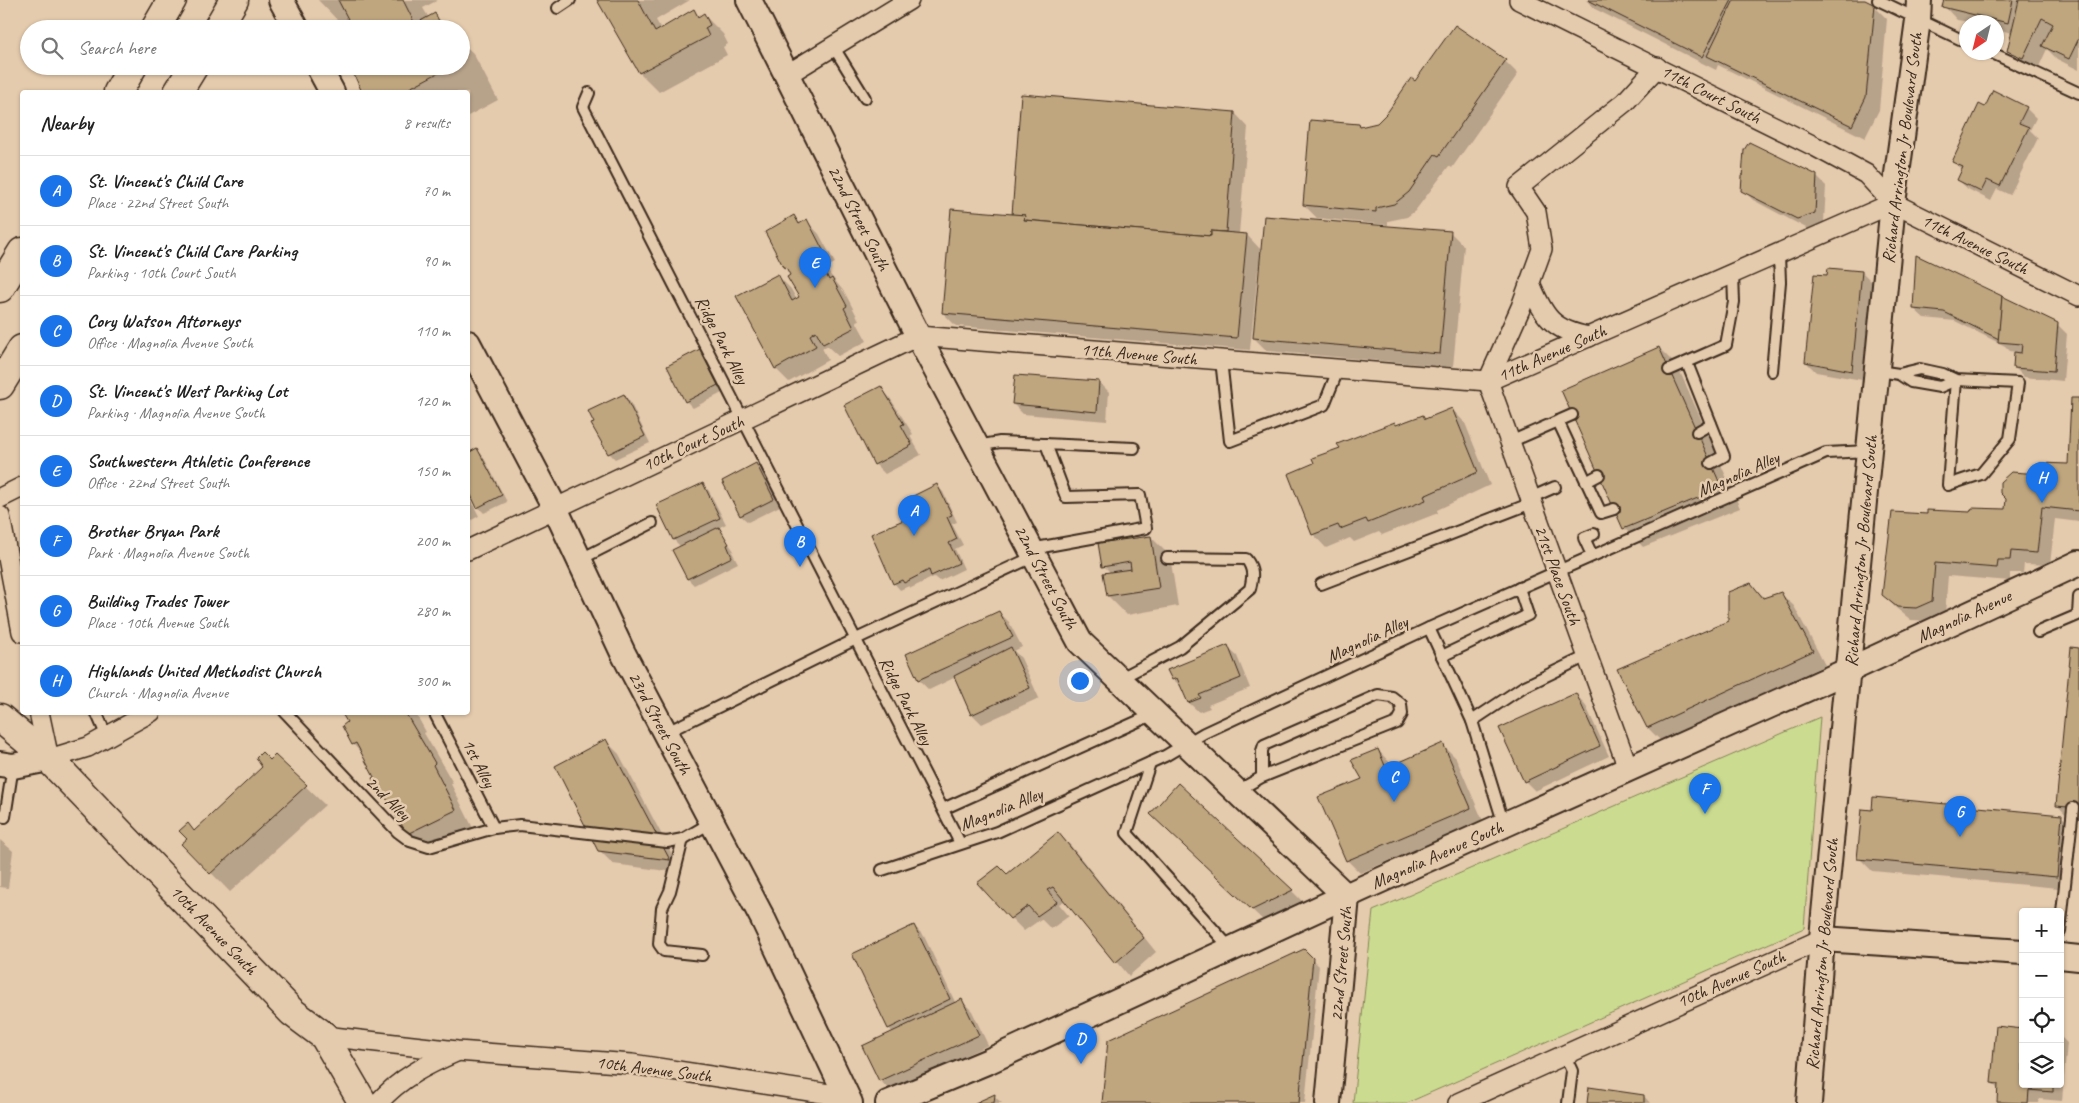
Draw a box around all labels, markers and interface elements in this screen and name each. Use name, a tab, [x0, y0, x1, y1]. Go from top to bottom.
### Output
north arrow	[1959, 15, 2004, 60]
search box	[20, 20, 470, 75]
street label: Richard Arrington Jr Boulevard South	[1877, 31, 1927, 265]
icon: search	[38, 34, 66, 62]
text: Search here	[78, 36, 155, 60]
street label: 11th Court South	[1657, 59, 1765, 129]
text: Nearby	[40, 110, 93, 136]
text: 8 results	[403, 113, 450, 133]
street label: 22nd Street South	[823, 162, 896, 276]
text: St. Vincent's Child Care	[87, 169, 242, 193]
text: A	[52, 181, 60, 201]
text: 70 m	[423, 181, 450, 201]
text: Place · 22nd Street South	[87, 193, 228, 213]
street label: 11th Avenue South	[1918, 209, 2033, 280]
text: St. Vincent's Child Care Parking	[87, 239, 297, 263]
pin: E	[799, 247, 831, 288]
text: B	[52, 251, 60, 271]
text: 90 m	[423, 251, 450, 271]
text: Parking · 10th Court South	[87, 263, 236, 283]
street label: Ridge Park Alley	[690, 292, 754, 390]
text: Cory Watson Attorneys	[87, 309, 240, 333]
street label: 11th Avenue South	[1494, 319, 1610, 387]
text: C	[52, 321, 60, 341]
text: 110 m	[416, 321, 450, 341]
text: Office · Magnolia Avenue South	[87, 333, 253, 353]
street label: 11th Avenue South	[1080, 338, 1199, 370]
text: St. Vincent's West Parking Lot	[87, 379, 287, 403]
text: D	[51, 391, 61, 411]
text: 120 m	[416, 391, 450, 411]
text: Parking · Magnolia Avenue South	[87, 403, 265, 423]
street label: 10th Court South	[639, 410, 748, 476]
street label: Richard Arrington Jr Boulevard South	[1840, 434, 1882, 668]
street label: Magnolia Alley	[1694, 445, 1784, 502]
text: Southwestern Athletic Conference	[87, 449, 309, 473]
text: E	[52, 461, 60, 481]
text: 150 m	[416, 461, 450, 481]
pin: H	[2026, 462, 2058, 503]
text: Office · 22nd Street South	[87, 473, 229, 493]
pin: A	[898, 495, 930, 536]
text: Brother Bryan Park	[87, 519, 219, 543]
street label: 22nd Street South	[1009, 521, 1083, 634]
street label: 21st Place South	[1530, 522, 1586, 629]
pin: B	[784, 526, 816, 567]
text: F	[52, 531, 60, 551]
text: 200 m	[416, 531, 450, 551]
text: Park · Magnolia Avenue South	[87, 543, 249, 563]
street label: Magnolia Avenue	[1913, 584, 2016, 647]
text: Building Trades Tower	[87, 589, 228, 613]
text: G	[52, 601, 60, 621]
text: 280 m	[416, 601, 450, 621]
street label: Magnolia Alley	[1323, 610, 1413, 667]
text: Place · 10th Avenue South	[87, 613, 229, 633]
street label: Ridge Park Alley	[874, 653, 938, 751]
text: Highlands United Methodist Church	[87, 659, 321, 683]
street label: 23rd Street South	[624, 668, 697, 780]
your location	[1067, 668, 1093, 694]
text: H	[51, 671, 61, 691]
text: 300 m	[416, 671, 450, 691]
text: Church · Magnolia Avenue	[87, 683, 228, 703]
street label: 1st Alley	[457, 735, 501, 793]
pin: C	[1378, 761, 1410, 802]
street label: 2nd Alley	[361, 771, 416, 826]
pin: F	[1689, 773, 1721, 814]
street label: Magnolia Alley	[956, 782, 1047, 836]
pin: G	[1944, 796, 1976, 837]
street label: Magnolia Avenue South	[1368, 816, 1507, 894]
street label: Richard Arrington Jr Boulevard South	[1801, 837, 1843, 1071]
street label: 10th Avenue South	[166, 881, 263, 980]
street label: 22nd Street South	[1325, 904, 1357, 1022]
map controls	[2019, 908, 2064, 1088]
button: +	[2019, 908, 2064, 953]
street label: 10th Avenue South	[1673, 945, 1789, 1013]
button: −	[2019, 953, 2064, 998]
button: locate	[2019, 998, 2064, 1043]
pin: D	[1065, 1023, 1097, 1064]
button: layers	[2019, 1043, 2064, 1088]
street label: 10th Avenue South	[595, 1051, 714, 1087]

